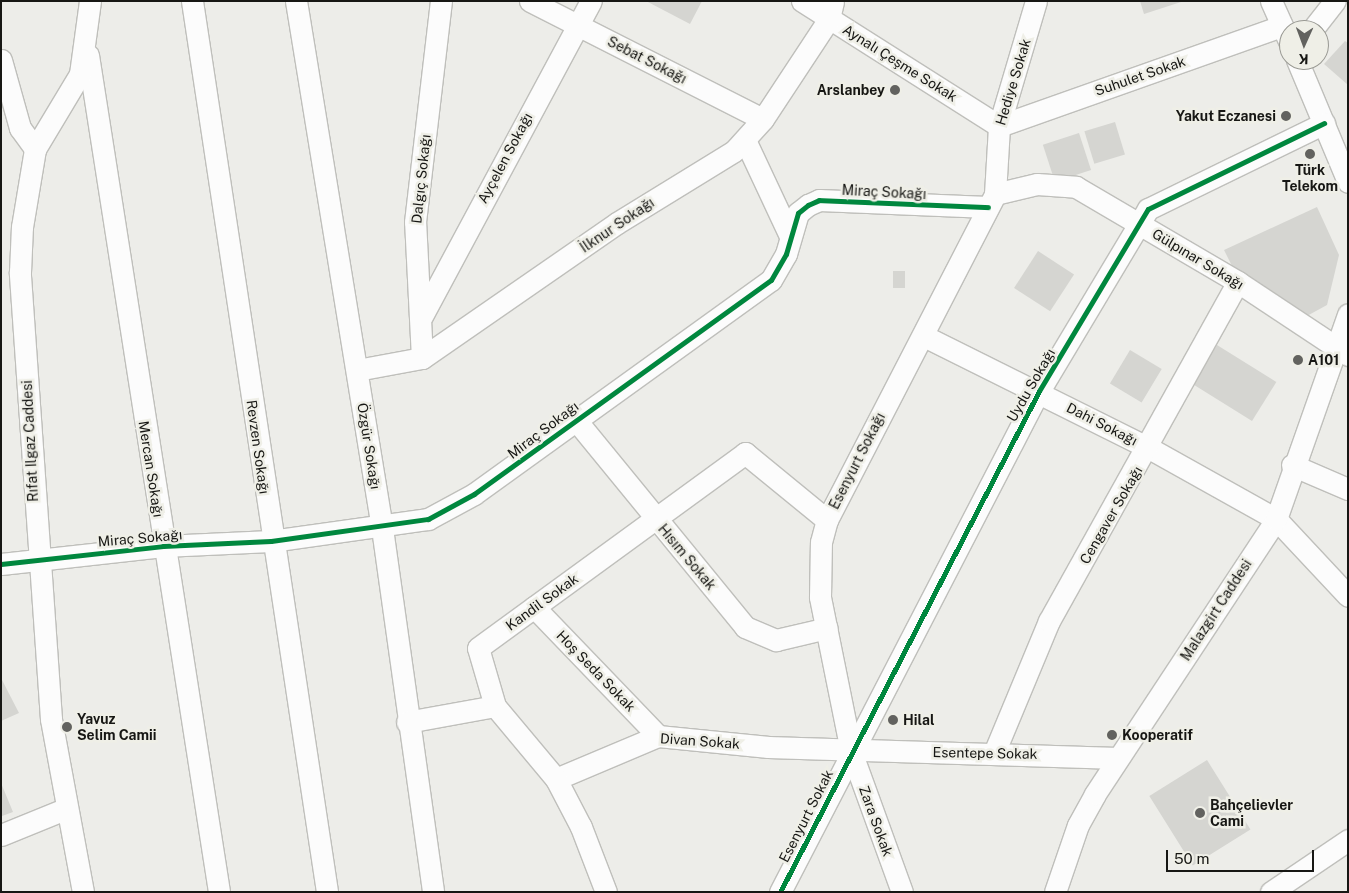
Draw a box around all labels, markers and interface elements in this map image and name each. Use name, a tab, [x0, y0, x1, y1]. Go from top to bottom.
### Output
north arrow	[1279, 20, 1329, 70]
street label: Aynalı Çeşme Sokak	[840, 21, 960, 105]
street label: Sebat Sokağı	[605, 33, 689, 87]
street label: Hediye Sokak	[992, 37, 1034, 127]
text: K	[1298, 51, 1309, 67]
street label: Suhulet Sokak	[1092, 53, 1188, 99]
place label: Arslanbey	[817, 82, 885, 98]
marker: Arslanbey	[889, 84, 901, 96]
place label: Yakut Eczanesi	[1176, 108, 1276, 124]
street label: Ayçelen Sokağı	[474, 110, 536, 206]
marker: Yakut Eczanesi	[1280, 110, 1292, 122]
street label: Dalgıç Sokağı	[408, 133, 434, 225]
marker: Türk Telekom	[1304, 148, 1316, 160]
place label: Türk Telekom	[1282, 162, 1338, 194]
street label: Miraç Sokağı	[841, 181, 927, 203]
street label: İlknur Sokağı	[577, 194, 657, 256]
street label: Gülpınar Sokağı	[1149, 225, 1247, 293]
street label: Uydu Sokağı	[1003, 345, 1059, 425]
place label: A101	[1308, 352, 1339, 368]
marker: A101	[1292, 354, 1304, 366]
street label: Rıfat Ilgaz Caddesi	[18, 380, 42, 502]
street label: Miraç Sokağı	[504, 398, 582, 462]
street label: Revzen Sokağı	[243, 399, 273, 495]
street label: Dahi Sokağı	[1064, 399, 1140, 449]
street label: Özgür Sokağı	[354, 402, 384, 490]
street label: Esenyurt Sokağı	[825, 410, 889, 512]
street label: Mercan Sokağı	[135, 420, 167, 518]
street label: Cengaver Sokağı	[1076, 463, 1146, 567]
street label: Hısım Sokak	[655, 521, 719, 593]
street label: Miraç Sokağı	[97, 526, 183, 550]
street label: Malazgirt Caddesi	[1177, 556, 1255, 664]
street label: Kandil Sokak	[502, 570, 582, 634]
street label: Hoş Seda Sokak	[553, 627, 639, 715]
place label: Yavuz Selim Camii	[77, 711, 157, 744]
place label: Hilal	[903, 712, 935, 728]
marker: Hilal	[887, 714, 899, 726]
marker: Yavuz Selim Camii	[61, 721, 73, 733]
place label: Kooperatif	[1122, 727, 1193, 743]
marker: Kooperatif	[1106, 729, 1118, 741]
street label: Divan Sokak	[660, 730, 740, 752]
street label: Esentepe Sokak	[932, 744, 1038, 762]
street label: Esenyurt Sokak	[775, 767, 837, 865]
street label: Zara Sokak	[856, 784, 896, 858]
place label: Bahçelievler Cami	[1210, 797, 1293, 830]
marker: Bahçelievler Cami	[1194, 807, 1206, 819]
scale bar	[1169, 840, 1316, 872]
text: 50 m	[1174, 850, 1209, 867]

